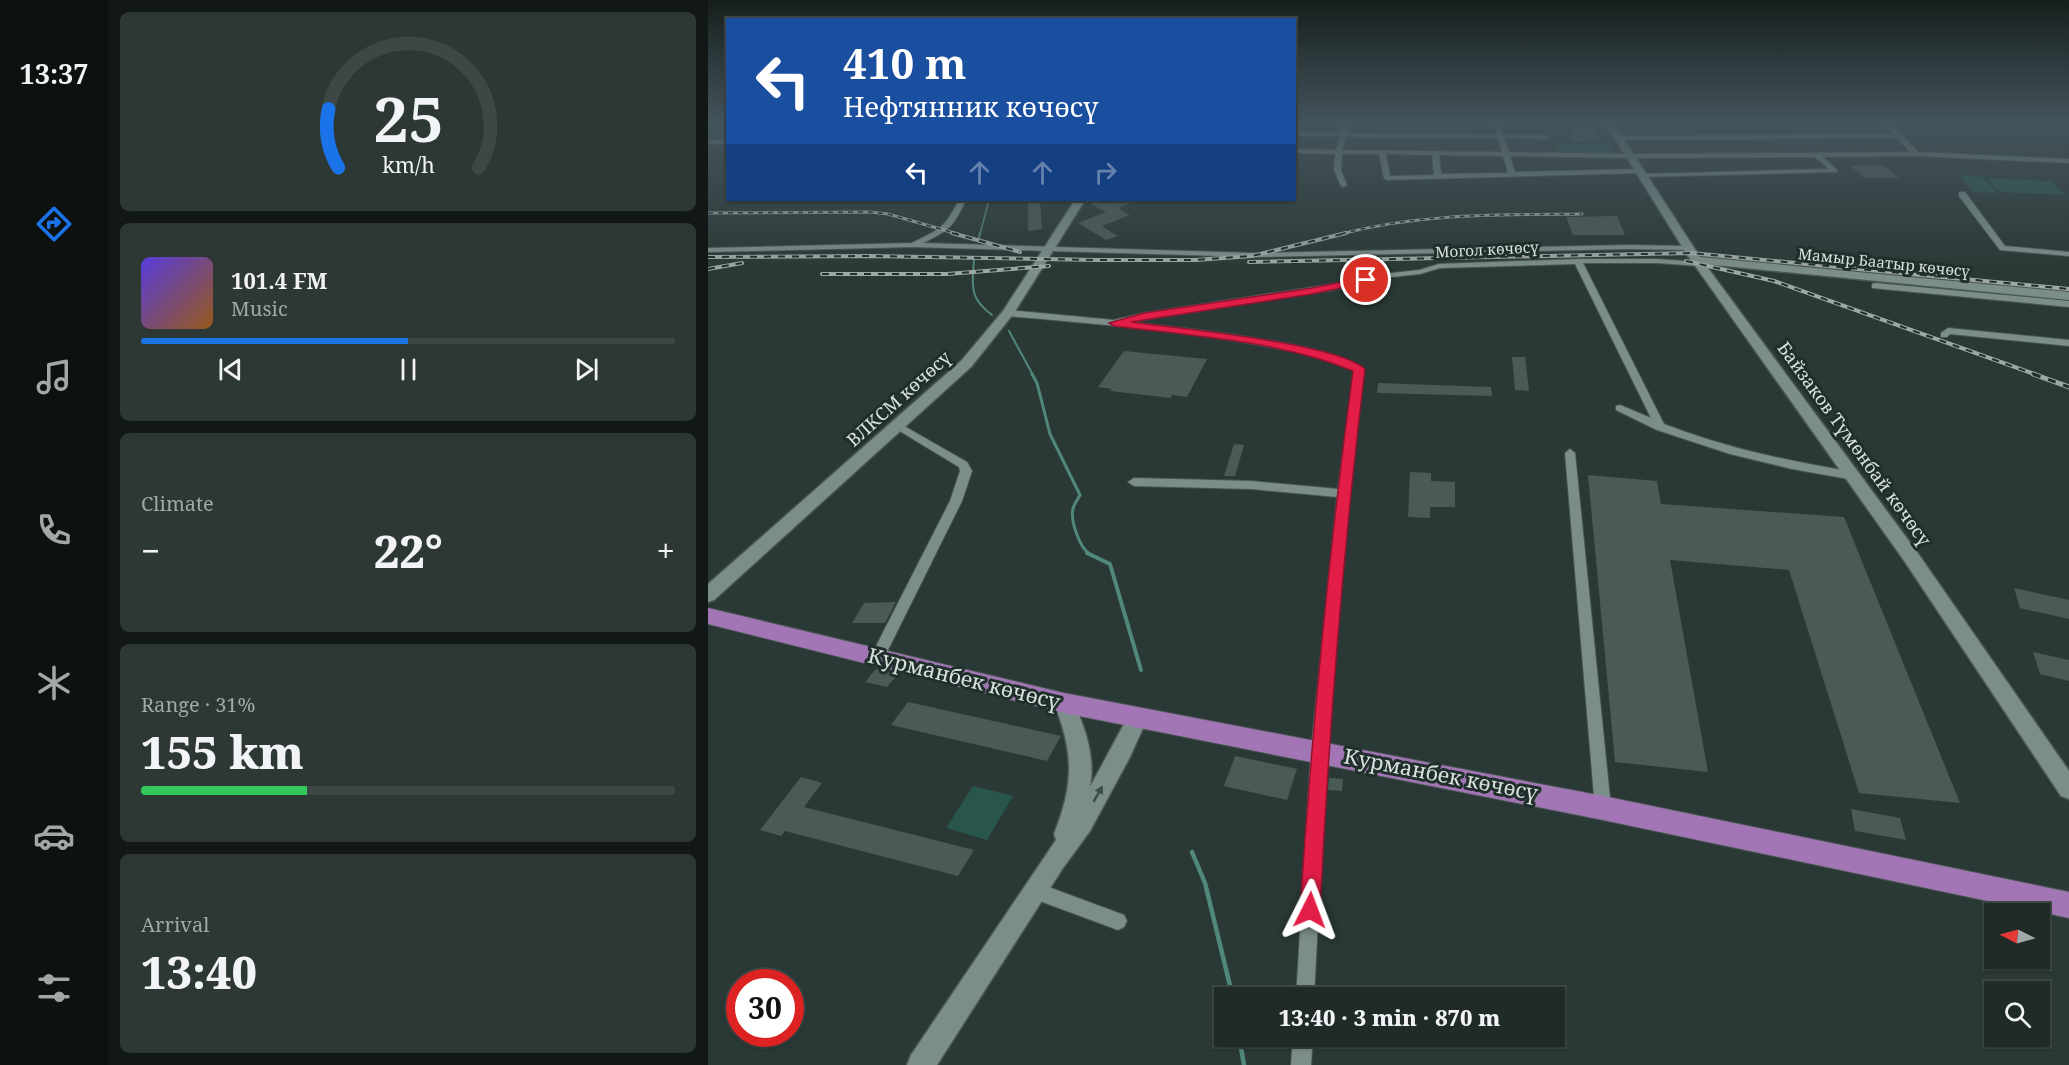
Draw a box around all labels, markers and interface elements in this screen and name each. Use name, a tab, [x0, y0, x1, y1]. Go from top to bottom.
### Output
text: 410 m	[843, 34, 967, 91]
icon: left	[744, 42, 822, 120]
text: 13:37	[19, 55, 89, 92]
text: 25	[373, 75, 443, 160]
text: Нефтянник көчөсү	[843, 88, 1099, 125]
text: km/h	[382, 151, 435, 180]
icon: left	[900, 156, 933, 189]
icon: ahead	[963, 156, 996, 189]
icon: ahead	[1026, 156, 1059, 189]
icon: right	[1089, 156, 1122, 189]
icon: directions	[33, 203, 75, 245]
street label: Могол көчөсү	[1435, 236, 1540, 262]
street label: Мамыр Баатыр көчөсү	[1797, 243, 1971, 281]
pin	[1340, 254, 1391, 305]
icon: arrive	[1349, 263, 1382, 296]
text: 101.4 FM	[231, 265, 328, 295]
text: Music	[231, 295, 288, 322]
street label: Байзаков Түмөнбай көчөсү	[1773, 337, 1937, 551]
street label: ВЛКСМ көчөсү	[841, 345, 956, 452]
icon: previous	[214, 353, 247, 386]
icon: pause	[392, 353, 425, 386]
icon: next	[570, 353, 603, 386]
icon: music	[33, 356, 75, 398]
text: Climate	[141, 490, 214, 517]
icon: phone	[33, 509, 75, 551]
text: 22°	[374, 520, 443, 581]
text: −	[141, 528, 160, 573]
text: +	[657, 528, 675, 573]
street label: Курманбек көчөсү	[865, 641, 1064, 716]
icon: climate	[33, 662, 75, 704]
text: Range · 31%	[141, 691, 255, 718]
text: 155 km	[141, 721, 304, 782]
street label: Курманбек көчөсү	[1342, 741, 1542, 807]
one-way arrow	[1093, 785, 1103, 802]
icon: car	[33, 815, 75, 857]
position arrow	[1278, 878, 1342, 942]
north arrow	[1984, 903, 2050, 969]
map controls	[1984, 903, 2050, 1047]
text: Arrival	[141, 911, 209, 938]
text: 13:40	[141, 941, 257, 1002]
icon: filters	[33, 967, 75, 1009]
speed limit sign: 30	[726, 969, 804, 1047]
button: search	[1984, 981, 2050, 1047]
text: 13:40 · 3 min · 870 m	[1279, 1002, 1500, 1032]

